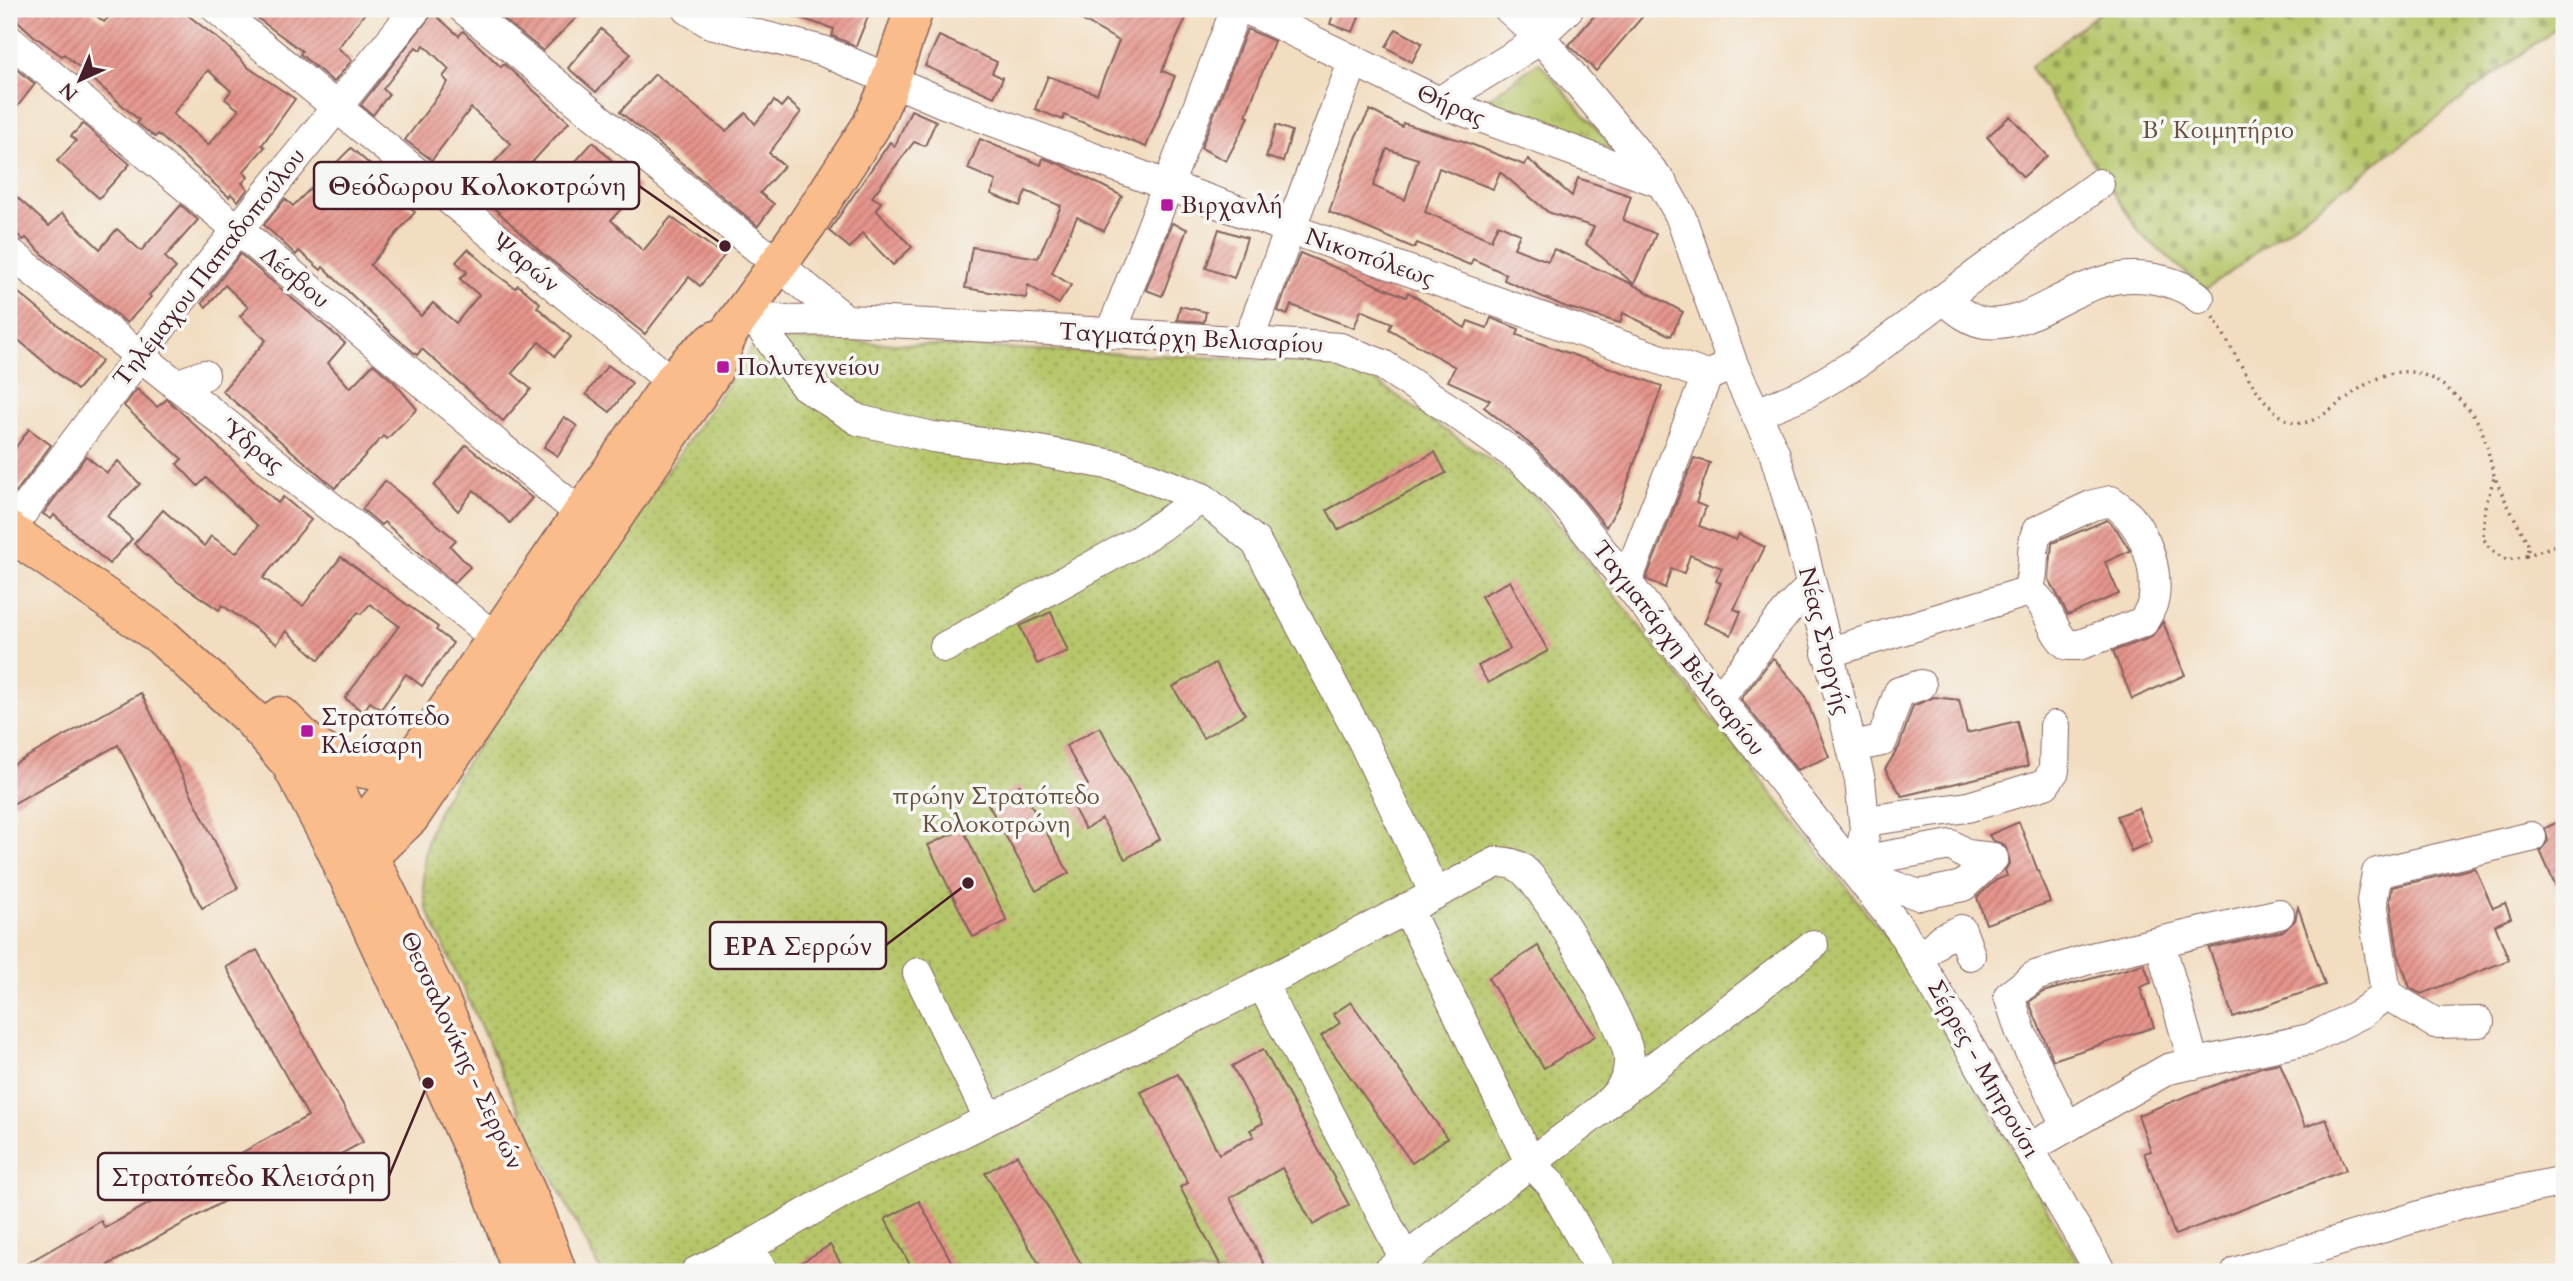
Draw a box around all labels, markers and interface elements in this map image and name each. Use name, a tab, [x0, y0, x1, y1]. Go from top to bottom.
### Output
north arrow	[46, 46, 116, 116]
text: N	[54, 76, 84, 107]
street label: Θήρας	[1411, 76, 1490, 135]
park label: Β΄ Κοιμητήριο	[2142, 114, 2294, 147]
street label: Τηλέμαχου Παπαδοπούλου	[106, 141, 313, 394]
callout: Θεόδωρου Κολοκοτρώνη	[314, 162, 639, 209]
text: Θεόδωρου Κολοκοτρώνη	[328, 169, 626, 204]
place label: Βιρχανλή	[1181, 189, 1283, 222]
marker: Βιρχανλή	[1159, 197, 1175, 213]
street label: Νικοπόλεως	[1301, 220, 1439, 295]
street label: Ψαρών	[485, 225, 567, 300]
street label: Λέσβου	[253, 239, 336, 316]
street label: Ταγματάρχη Βελισαρίου	[1058, 315, 1324, 362]
place label: Πολυτεχνείου	[737, 351, 880, 384]
marker: Πολυτεχνείου	[715, 359, 731, 375]
street label: Ύδρας	[214, 411, 291, 481]
street label: Ταγματάρχη Βελισαρίου	[1584, 534, 1773, 763]
street label: Νέας Στοργής	[1790, 563, 1859, 719]
place label: Στρατόπεδο Κλείσαρη	[321, 701, 450, 762]
marker: Στρατόπεδο Κλείσαρη	[299, 723, 315, 739]
park label: πρώην Στρατόπεδο Κολοκοτρώνη	[892, 780, 1100, 841]
callout: ΕΡΑ Σερρών	[710, 922, 886, 969]
street label: Θεσσαλονίκης - Σερρών	[392, 926, 531, 1175]
text: ΕΡΑ Σερρών	[724, 929, 872, 964]
street label: Σέρρες - Μητρούσι	[1919, 974, 2048, 1165]
callout: Στρατόπεδο Κλεισάρη	[98, 1153, 389, 1200]
text: Στρατόπεδο Κλεισάρη	[111, 1160, 375, 1195]

